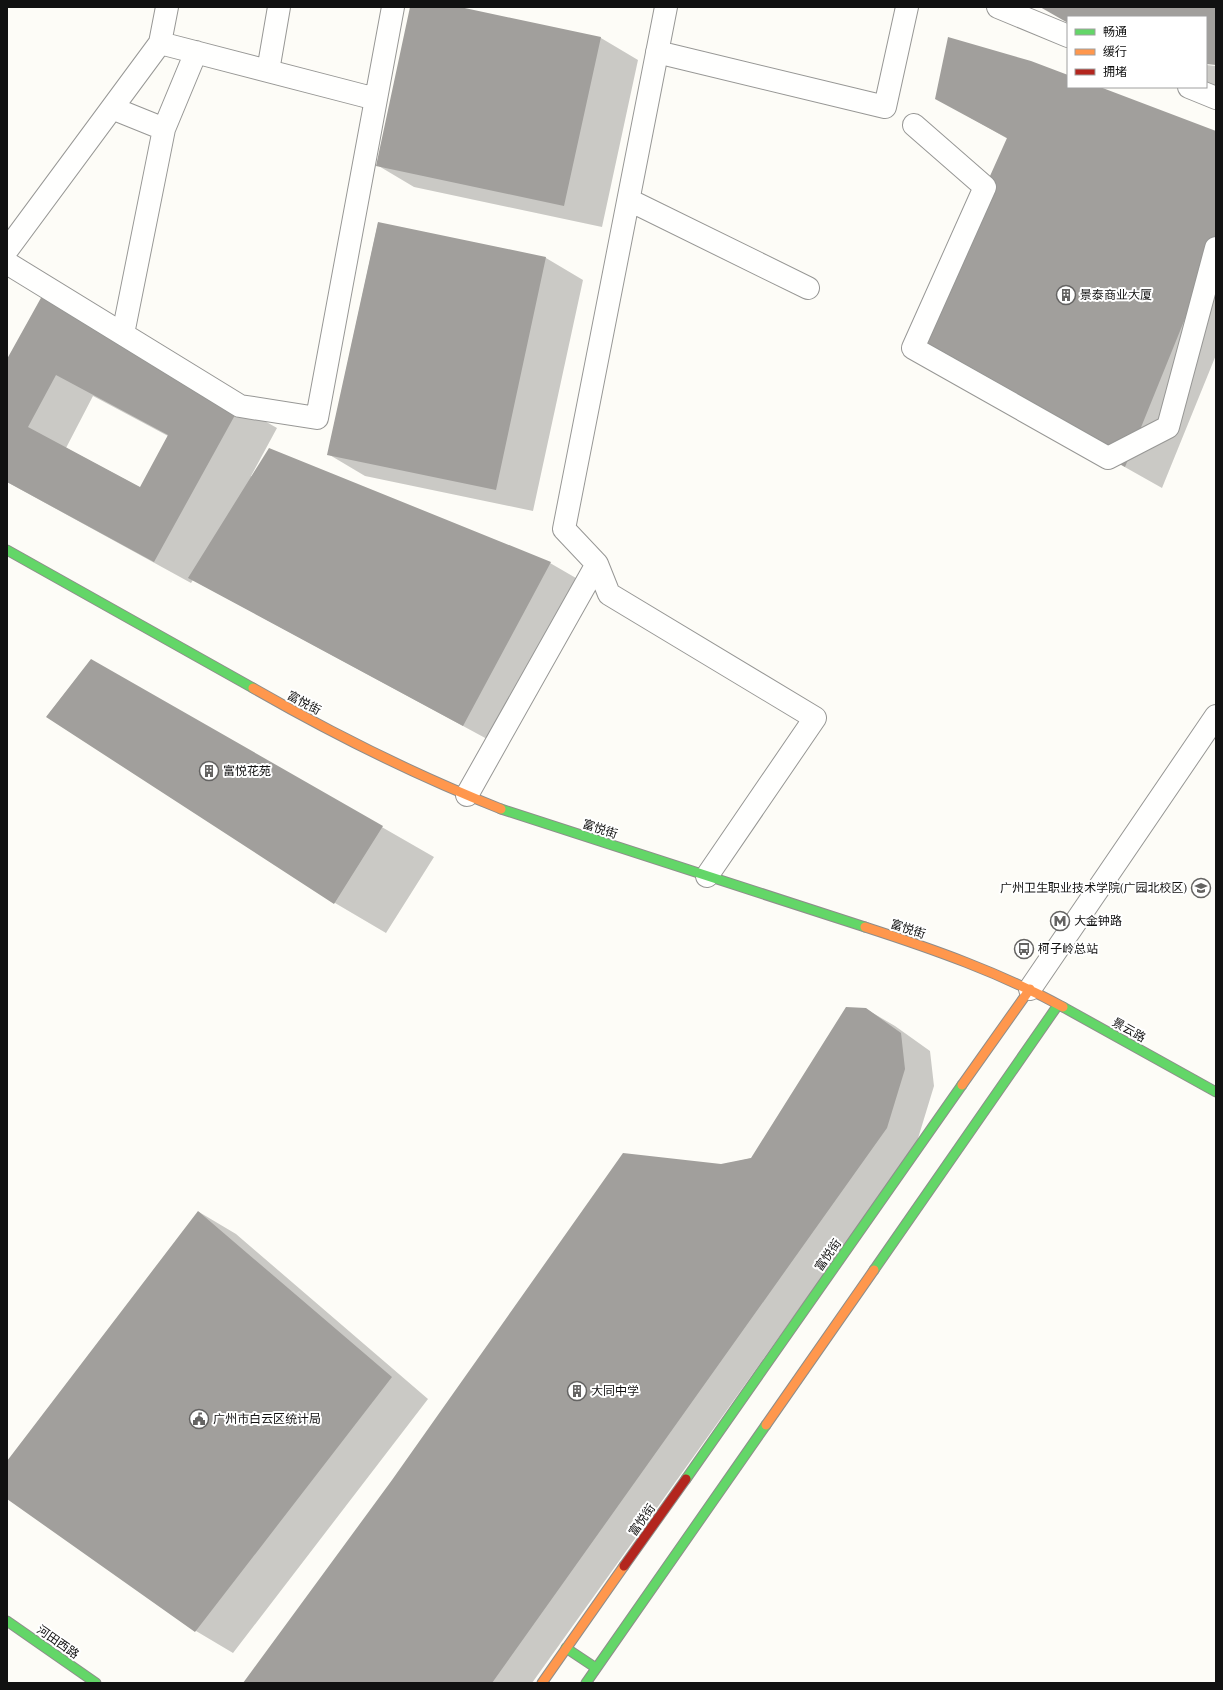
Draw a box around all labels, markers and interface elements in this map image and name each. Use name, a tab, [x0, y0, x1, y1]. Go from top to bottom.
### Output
legend	[1067, 16, 1207, 88]
text: 畅通	[1103, 23, 1127, 39]
text: 缓行	[1103, 43, 1127, 59]
text: 拥堵	[1103, 63, 1127, 79]
building icon: 景泰商业大厦	[1055, 284, 1077, 306]
place label: 景泰商业大厦	[1080, 286, 1152, 302]
street label: 富悦街	[285, 687, 324, 718]
building icon: 富悦花苑	[198, 760, 220, 782]
place label: 富悦花苑	[223, 762, 271, 778]
street label: 富悦街	[581, 815, 620, 841]
school or university icon: 广州卫生职业技术学院(广园北校区)	[1190, 877, 1212, 899]
place label: 广州卫生职业技术学院(广园北校区)	[1000, 879, 1187, 895]
metro station icon: 大金钟路	[1049, 910, 1071, 932]
place label: 大金钟路	[1074, 912, 1122, 928]
street label: 富悦街	[889, 915, 928, 941]
bus stop icon: 柯子岭总站	[1013, 938, 1035, 960]
place label: 柯子岭总站	[1038, 940, 1098, 956]
street label: 景云路	[1110, 1013, 1149, 1045]
street label: 富悦街	[810, 1235, 844, 1274]
building icon: 大同中学	[566, 1380, 588, 1402]
place label: 大同中学	[591, 1382, 639, 1398]
public building icon: 广州市白云区统计局	[188, 1408, 210, 1430]
place label: 广州市白云区统计局	[213, 1410, 321, 1426]
street label: 富悦街	[624, 1500, 658, 1539]
street label: 河田西路	[34, 1621, 83, 1662]

